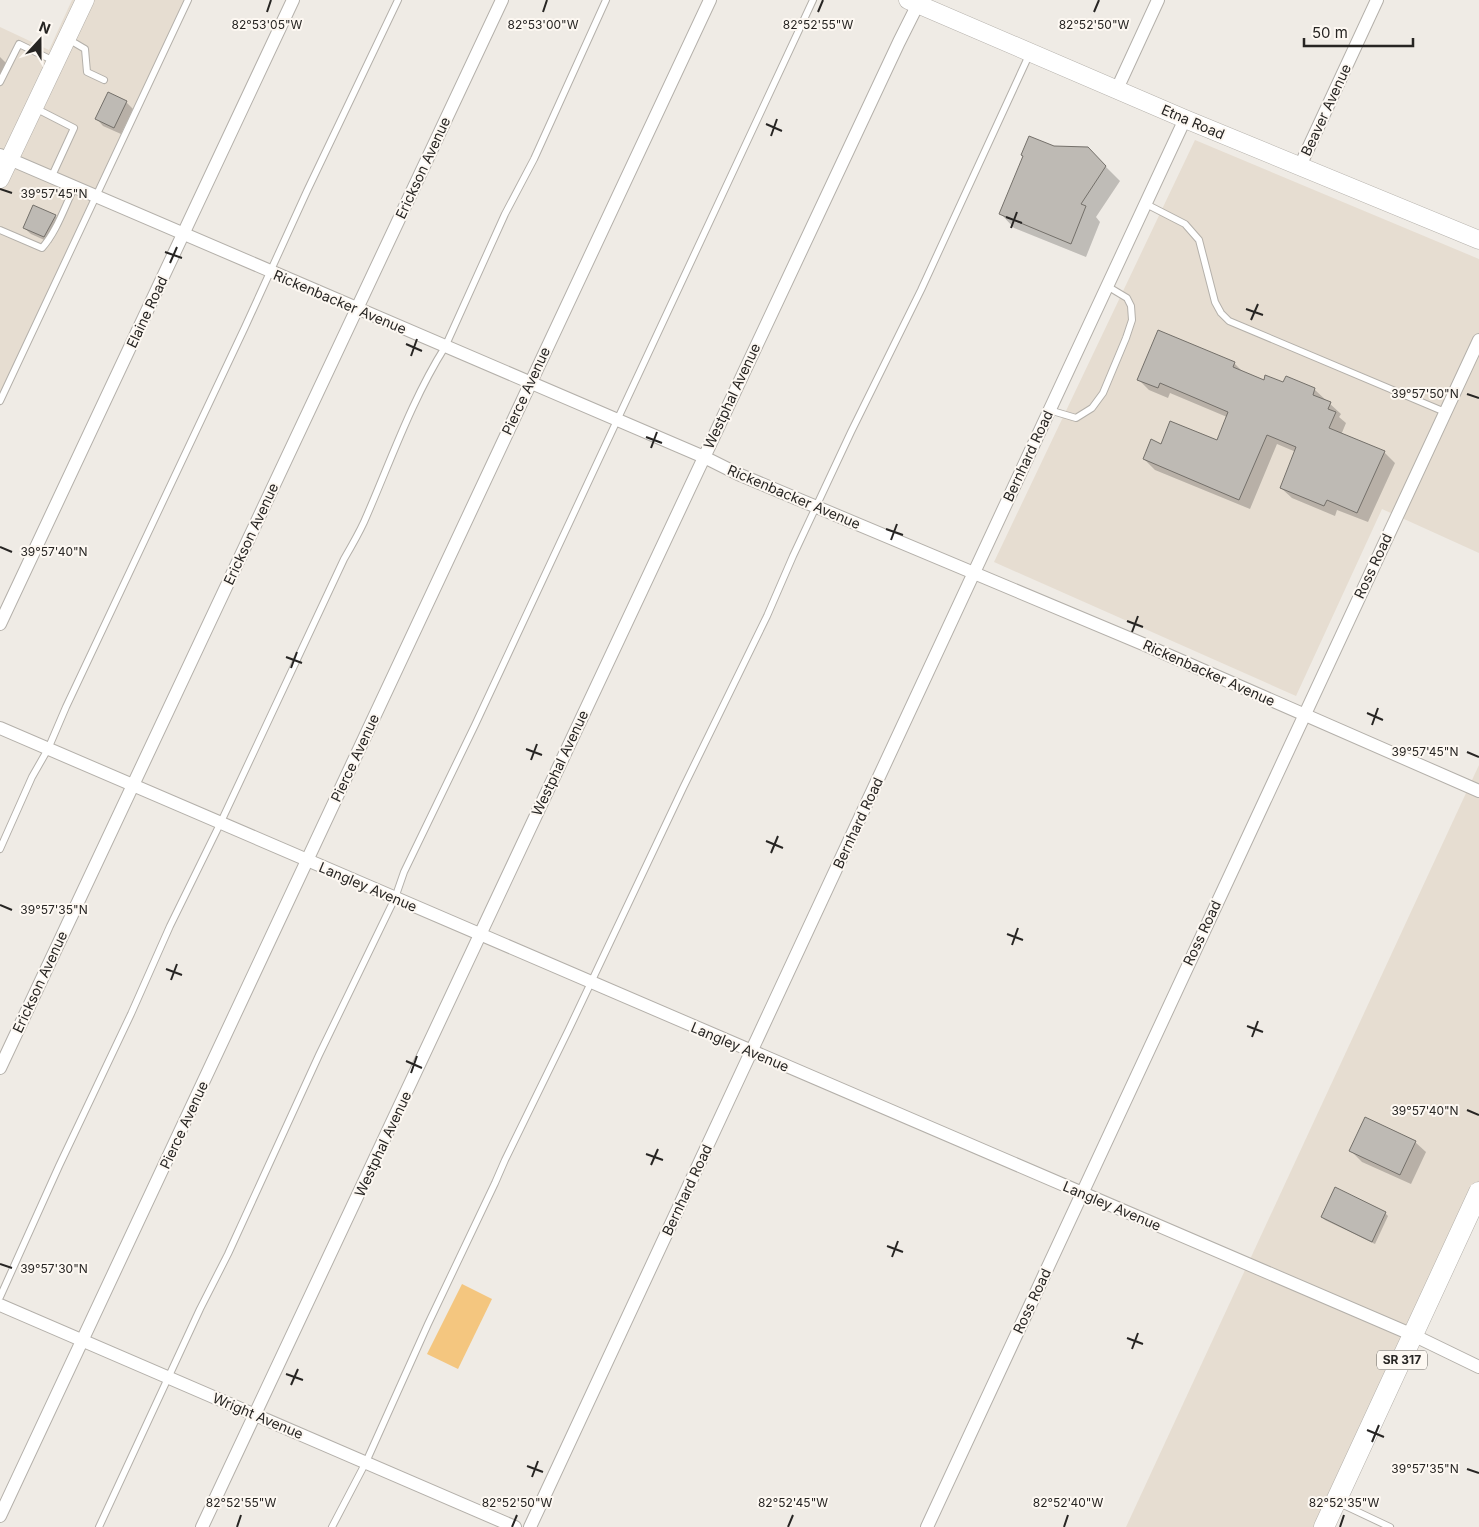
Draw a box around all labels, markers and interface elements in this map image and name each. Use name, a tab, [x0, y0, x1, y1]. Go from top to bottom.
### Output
north arrow	[15, 15, 65, 65]
scale bar	[1304, 15, 1413, 47]
text: 82°53'05"W	[232, 17, 303, 32]
text: 82°53'00"W	[507, 17, 579, 32]
text: 82°52'55"W	[783, 17, 853, 32]
text: 82°52'50"W	[1059, 17, 1130, 32]
text: N	[37, 18, 53, 37]
text: 50 m	[1312, 23, 1348, 42]
street label: Beaver Avenue	[1297, 61, 1354, 158]
street label: Etna Road	[1159, 101, 1227, 142]
street label: Erickson Avenue	[392, 114, 454, 221]
text: 39°57'45"N	[21, 186, 87, 201]
street label: Rickenbacker Avenue	[271, 266, 409, 337]
street label: Elaine Road	[123, 273, 171, 350]
street label: Westphal Avenue	[700, 340, 763, 451]
street label: Pierce Avenue	[498, 344, 553, 437]
text: 39°57'50"N	[1391, 386, 1459, 401]
street label: Bernhard Road	[999, 408, 1056, 504]
street label: Rickenbacker Avenue	[725, 461, 863, 532]
street label: Erickson Avenue	[220, 480, 282, 587]
street label: Ross Road	[1350, 531, 1395, 601]
text: 39°57'40"N	[20, 544, 88, 559]
street label: Rickenbacker Avenue	[1141, 636, 1278, 709]
street label: Westphal Avenue	[528, 707, 591, 818]
street label: Pierce Avenue	[327, 711, 382, 804]
text: 39°57'45"N	[1392, 744, 1458, 759]
street label: Bernhard Road	[829, 775, 886, 871]
street label: Langley Avenue	[317, 858, 420, 915]
street label: Ross Road	[1179, 898, 1224, 968]
text: 39°57'35"N	[20, 902, 88, 917]
street label: Erickson Avenue	[9, 928, 71, 1035]
street label: Langley Avenue	[689, 1018, 792, 1075]
street label: Pierce Avenue	[156, 1078, 211, 1171]
street label: Westphal Avenue	[351, 1088, 414, 1199]
text: 39°57'40"N	[1391, 1103, 1459, 1118]
street label: Bernhard Road	[658, 1142, 715, 1238]
street label: Langley Avenue	[1061, 1177, 1164, 1234]
text: 39°57'30"N	[20, 1261, 88, 1276]
street label: Ross Road	[1009, 1266, 1054, 1336]
road number: SR 317	[1377, 1350, 1427, 1370]
street label: Wright Avenue	[210, 1389, 306, 1442]
text: 39°57'35"N	[1391, 1461, 1459, 1476]
text: 82°52'55"W	[206, 1495, 276, 1510]
text: 82°52'50"W	[482, 1495, 553, 1510]
text: 82°52'45"W	[758, 1495, 828, 1510]
text: 82°52'40"W	[1033, 1495, 1103, 1510]
text: 82°52'35"W	[1309, 1495, 1379, 1510]

